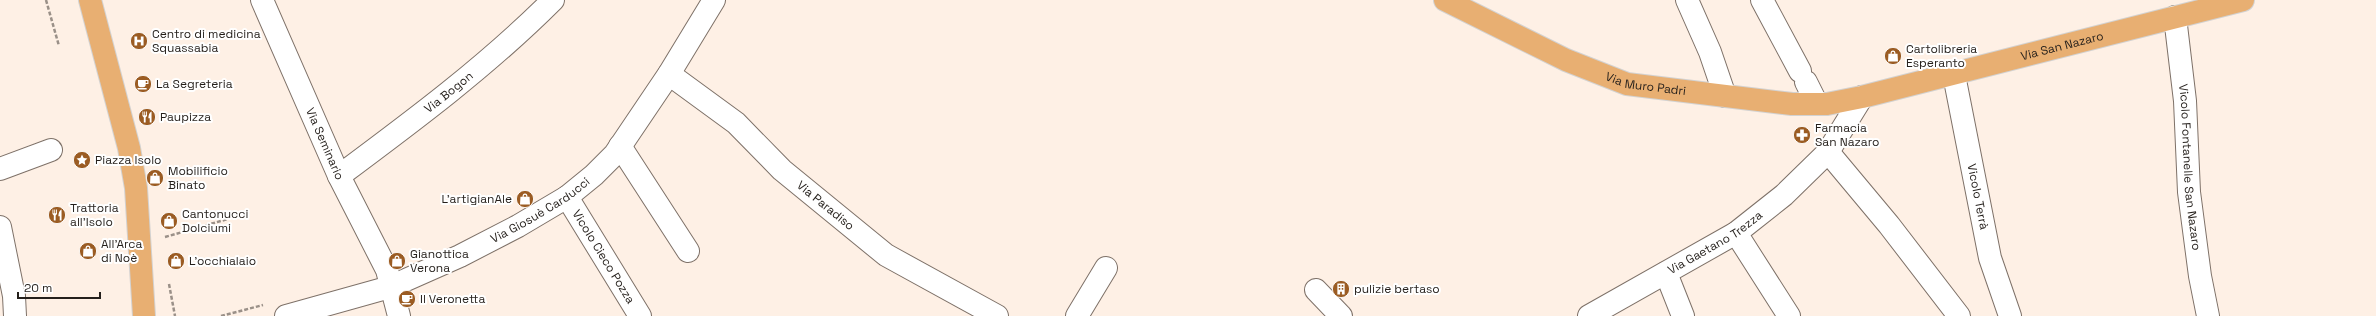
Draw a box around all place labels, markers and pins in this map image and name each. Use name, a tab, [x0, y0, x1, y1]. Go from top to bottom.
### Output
place label: Centro di medicina Squassabia	[152, 26, 261, 56]
hospital icon: Centro di medicina Squassabia	[129, 31, 149, 51]
place label: Cartolibreria Esperanto	[1906, 41, 1977, 71]
shop icon: Cartolibreria Esperanto	[1883, 46, 1903, 66]
cafe icon: La Segreteria	[133, 74, 153, 94]
place label: La Segreteria	[156, 76, 233, 92]
restaurant icon: Paupizza	[137, 107, 157, 127]
place label: Paupizza	[160, 109, 211, 125]
place label: Farmacia San Nazaro	[1815, 120, 1879, 150]
pharmacy icon: Farmacia San Nazaro	[1792, 125, 1812, 145]
place icon: Piazza Isolo	[72, 150, 92, 170]
place label: Piazza Isolo	[95, 152, 162, 168]
place label: Mobilificio Binato	[168, 163, 228, 193]
shop icon: Mobilificio Binato	[145, 168, 165, 188]
shop icon: L'artigianAle	[515, 189, 535, 209]
place label: L'artigianAle	[442, 191, 512, 207]
place label: Trattoria all'Isolo	[70, 200, 119, 230]
restaurant icon: Trattoria all'Isolo	[47, 205, 67, 225]
place label: Cantonucci Dolciumi	[182, 206, 248, 236]
shop icon: Cantonucci Dolciumi	[159, 211, 179, 231]
place label: All'Arca di Noè	[101, 236, 142, 266]
shop icon: All'Arca di Noè	[78, 241, 98, 261]
place label: Gianottica Verona	[410, 246, 469, 276]
shop icon: L'occhialaio	[166, 251, 186, 271]
shop icon: Gianottica Verona	[387, 251, 407, 271]
place label: L'occhialaio	[189, 253, 256, 269]
building icon: pulizie bertaso	[1331, 279, 1351, 299]
place label: pulizie bertaso	[1354, 281, 1440, 297]
cafe icon: Il Veronetta	[397, 289, 417, 309]
place label: Il Veronetta	[420, 291, 485, 307]

